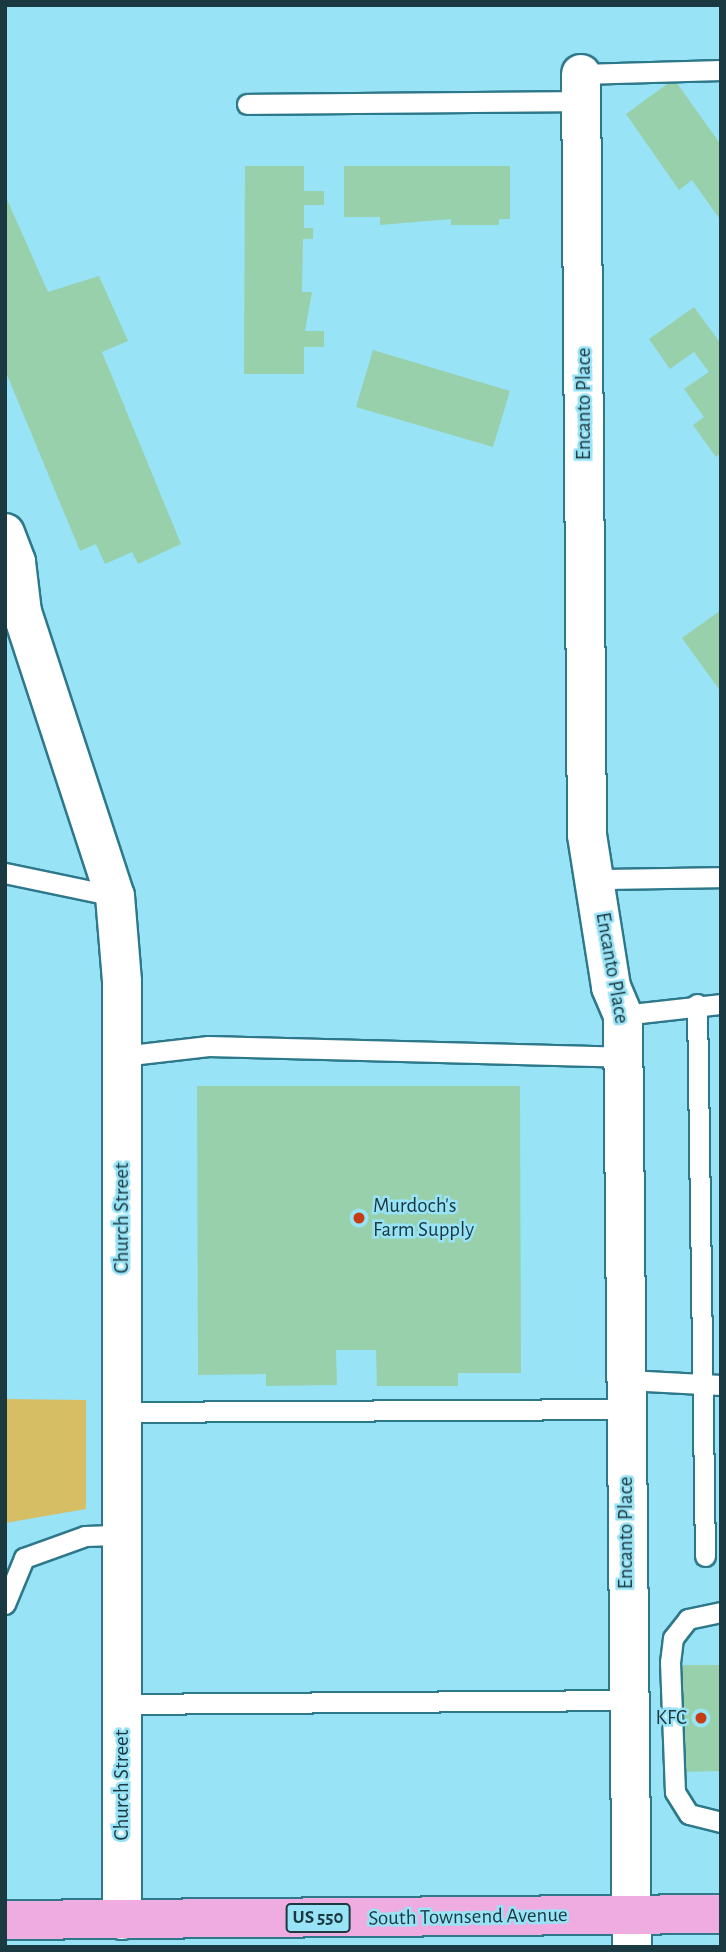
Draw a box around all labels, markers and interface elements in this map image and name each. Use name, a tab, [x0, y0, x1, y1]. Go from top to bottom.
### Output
street label: Encanto Place	[571, 348, 597, 460]
street label: Encanto Place	[590, 910, 634, 1026]
street label: Church Street	[109, 1162, 135, 1274]
place label: Murdoch's Farm Supply	[373, 1193, 474, 1243]
marker: Murdoch's Farm Supply	[351, 1210, 367, 1226]
street label: Encanto Place	[613, 1477, 639, 1589]
place label: KFC	[656, 1705, 687, 1731]
marker: KFC	[693, 1710, 709, 1726]
street label: Church Street	[109, 1729, 135, 1841]
road number: US 550	[285, 1902, 351, 1934]
street label: South Townsend Avenue	[368, 1903, 568, 1931]

